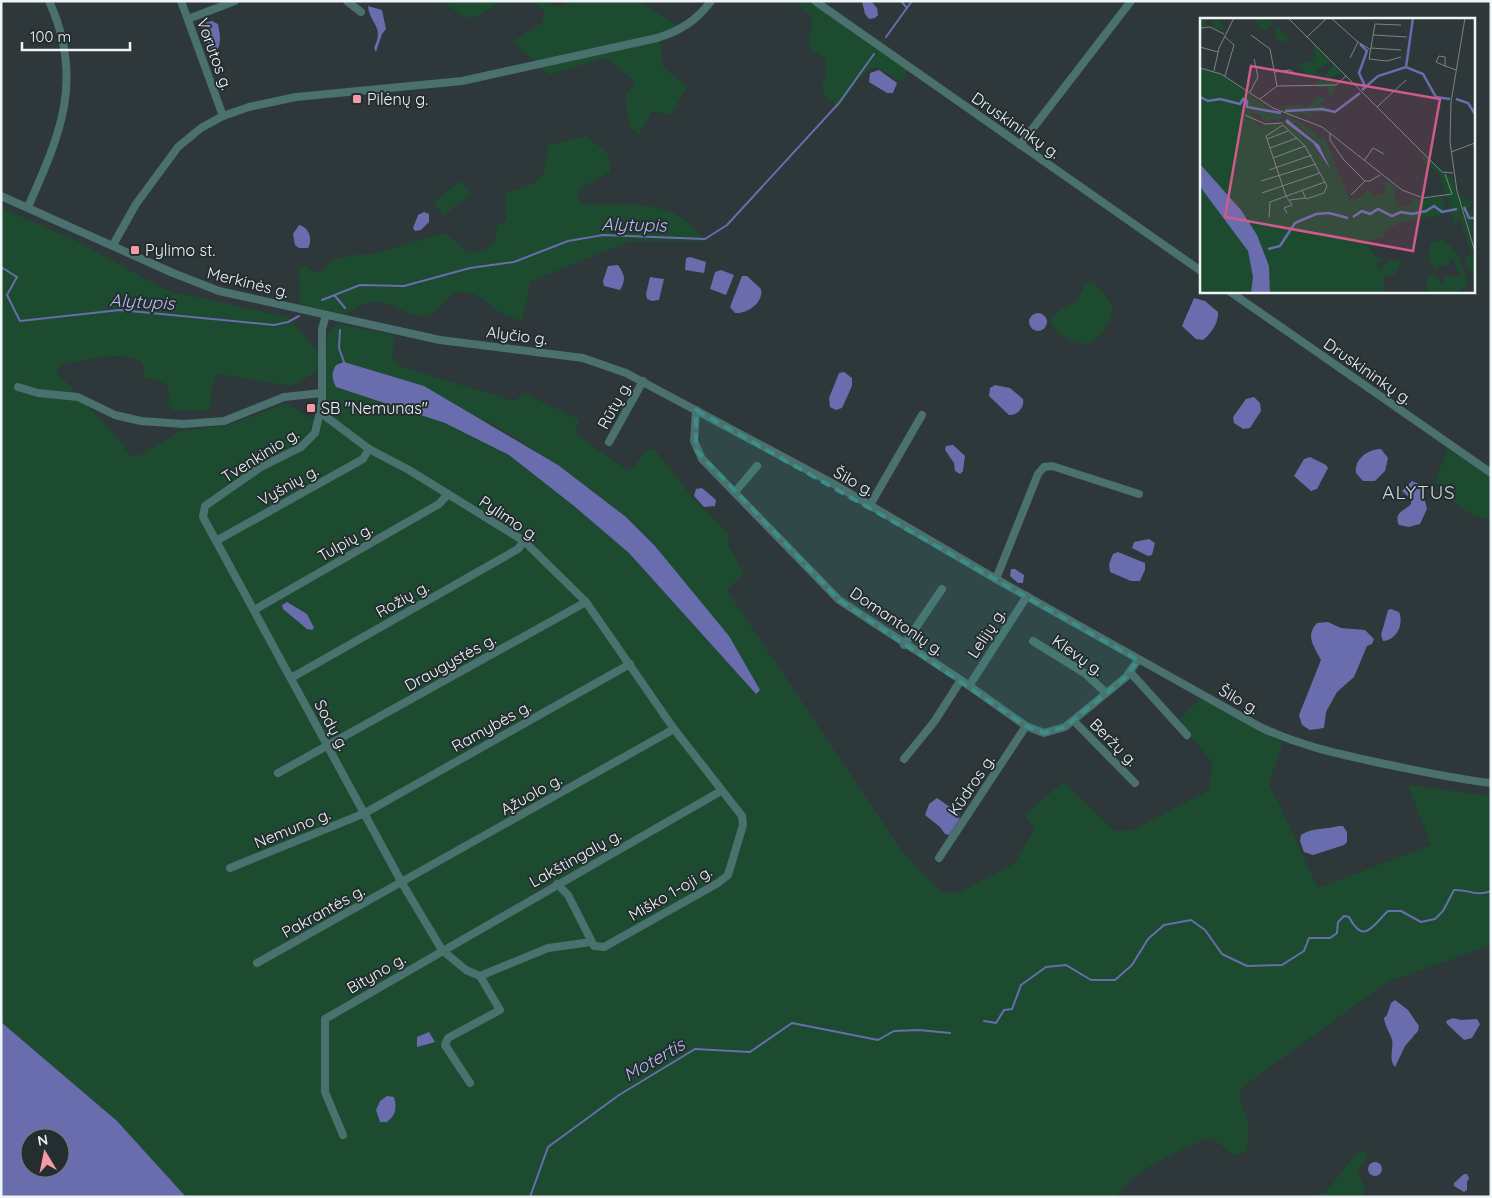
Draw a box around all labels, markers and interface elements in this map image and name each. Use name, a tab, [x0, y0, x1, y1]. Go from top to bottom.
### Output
street label: Vorutos g.	[193, 15, 237, 93]
inset map	[1200, 18, 1474, 292]
scale bar	[22, 20, 130, 52]
text: 100 m	[30, 27, 71, 46]
street label: Druskininkų g.	[968, 87, 1064, 163]
place label: Pilėnų g.	[367, 89, 428, 109]
marker: Pilėnų g.	[351, 93, 363, 105]
water label: Alytupis	[601, 212, 668, 237]
place label: Pylimo st.	[145, 240, 215, 260]
marker: Pylimo st.	[129, 244, 141, 256]
street label: Merkinės g.	[205, 262, 291, 302]
water label: Alytupis	[109, 288, 177, 315]
street label: Alyčio g.	[485, 321, 549, 349]
street label: Druskininkų g.	[1320, 333, 1416, 409]
street label: Rūtų g.	[593, 378, 635, 432]
place label: SB "Nemunas"	[321, 398, 428, 418]
marker: SB "Nemunas"	[305, 402, 317, 414]
street label: Tvenkinio g.	[217, 423, 303, 487]
street label: Vyšnių g.	[254, 460, 322, 510]
street label: Šilo g.	[830, 462, 878, 500]
district label: ALYTUS	[1382, 480, 1456, 504]
street label: Pylimo g.	[475, 491, 543, 545]
street label: Tulpių g.	[314, 518, 376, 566]
street label: Rožių g.	[372, 576, 432, 622]
street label: Domantonių g.	[846, 582, 948, 660]
street label: Lelijų g.	[963, 604, 1010, 662]
street label: Draugystės g.	[401, 629, 499, 695]
street label: Klevų g.	[1048, 630, 1108, 680]
street label: Šilo g.	[1215, 680, 1263, 718]
street label: Sodų g.	[310, 696, 354, 754]
street label: Ramybės g.	[448, 696, 534, 756]
street label: Beržų g.	[1086, 714, 1142, 770]
street label: Kūdros g.	[943, 750, 999, 819]
street label: Ąžuolo g.	[497, 769, 565, 819]
street label: Nemuno g.	[251, 804, 333, 852]
street label: Lakštingalų g.	[526, 824, 625, 891]
street label: Miško 1-oji g.	[625, 861, 715, 925]
street label: Pakrantės g.	[278, 880, 368, 942]
street label: Bityno g.	[343, 948, 409, 998]
water label: Motertis	[619, 1032, 690, 1086]
north arrow	[20, 1128, 70, 1178]
text: N	[36, 1130, 49, 1150]

